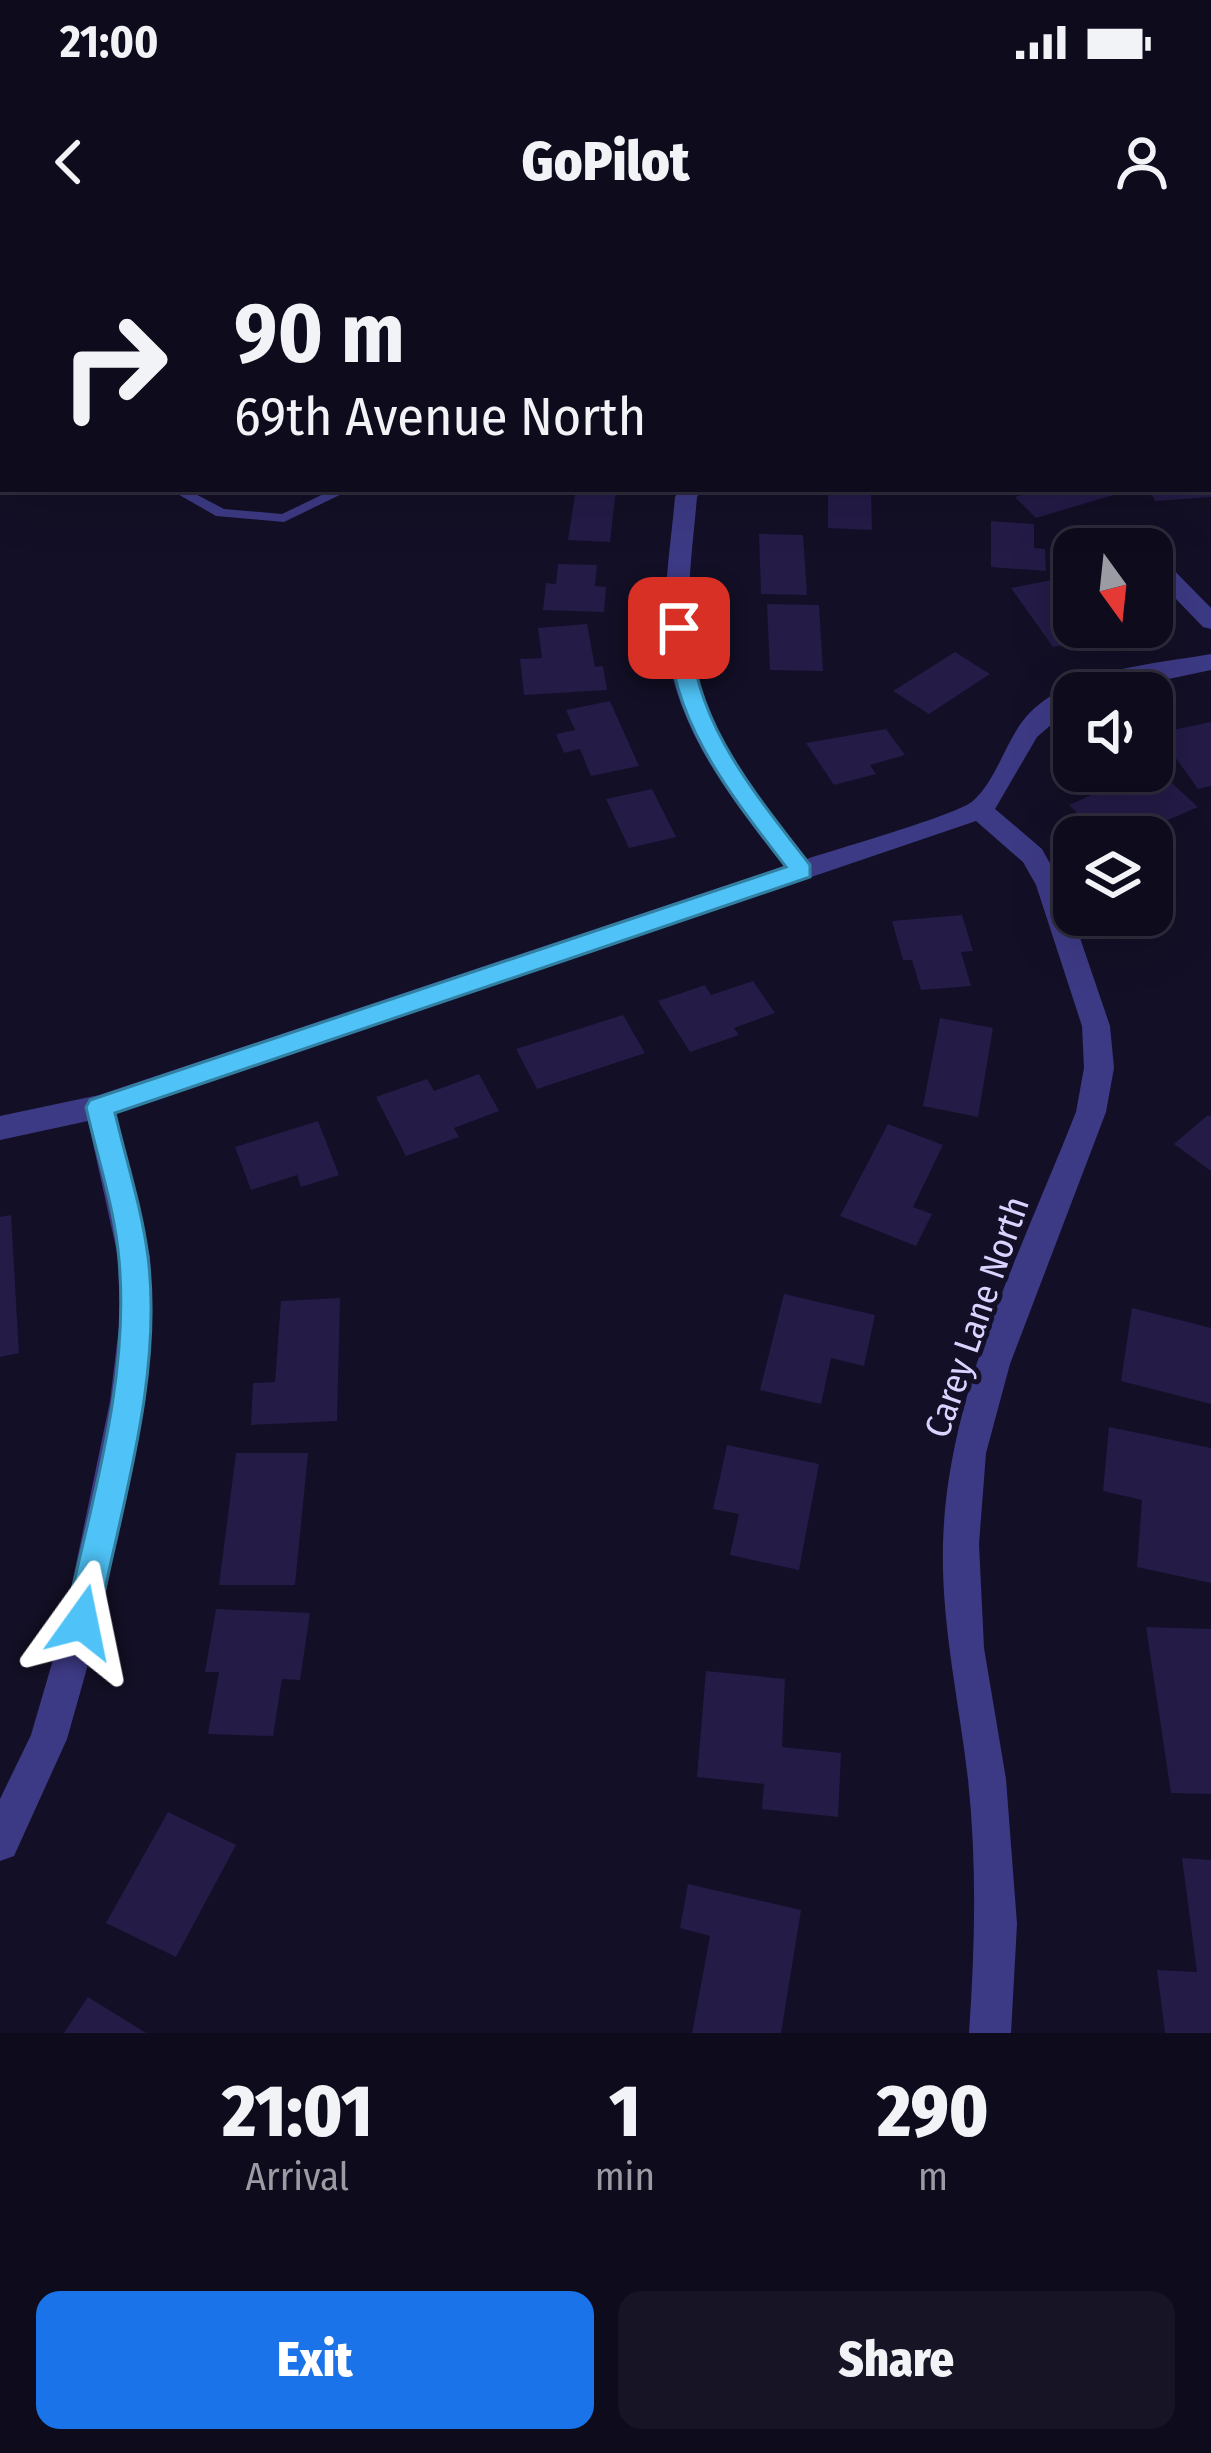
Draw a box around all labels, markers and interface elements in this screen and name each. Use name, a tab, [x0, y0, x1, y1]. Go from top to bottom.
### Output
text: 21:00	[60, 15, 159, 69]
icon: back	[36, 129, 102, 195]
icon: person	[1109, 129, 1175, 195]
text: GoPilot	[522, 130, 689, 194]
text: 90 m	[234, 283, 405, 384]
icon: right	[36, 288, 192, 444]
text: 69th Avenue North	[234, 385, 646, 449]
north arrow	[1053, 528, 1173, 648]
map controls	[1053, 528, 1173, 936]
pin	[628, 577, 730, 679]
icon: arrive	[646, 595, 712, 661]
button: sound	[1053, 672, 1173, 792]
button: layers	[1053, 816, 1173, 936]
street label: Carey Lane North	[915, 1191, 1039, 1443]
position arrow	[19, 1559, 145, 1685]
text: 21:01	[222, 2069, 372, 2155]
text: 1	[609, 2069, 640, 2155]
text: 290	[877, 2069, 989, 2155]
text: Arrival	[246, 2154, 349, 2200]
text: min	[595, 2154, 655, 2200]
text: m	[918, 2154, 948, 2200]
button: Exit	[36, 2291, 594, 2429]
button: Share	[618, 2291, 1175, 2429]

